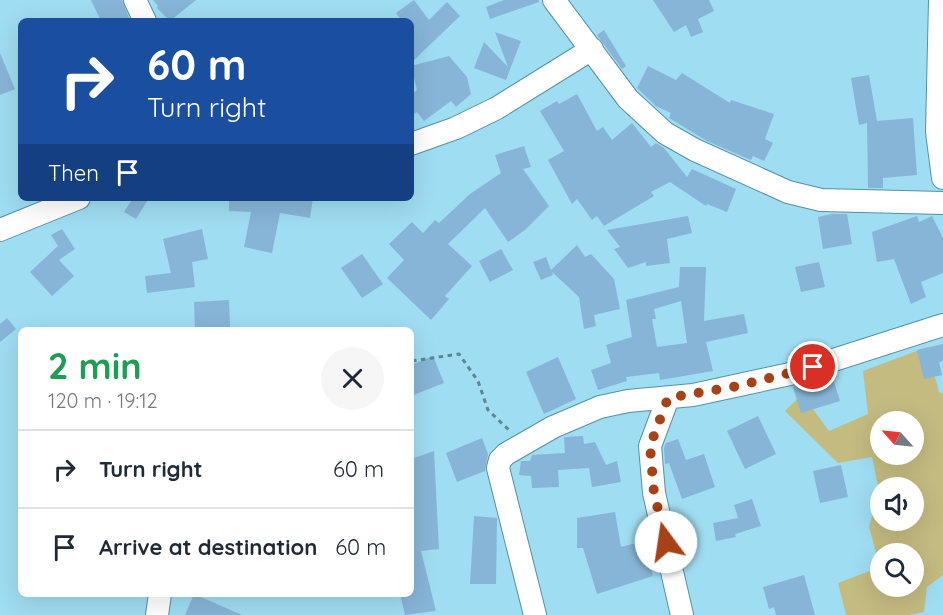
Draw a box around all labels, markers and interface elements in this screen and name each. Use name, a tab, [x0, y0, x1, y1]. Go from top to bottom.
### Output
text: 60 m	[147, 38, 247, 91]
icon: right	[48, 42, 126, 120]
text: Turn right	[147, 90, 266, 124]
icon: arrive	[111, 156, 144, 189]
text: Then	[48, 159, 99, 187]
pin	[787, 341, 838, 392]
text: 2 min	[48, 343, 142, 388]
button: close	[321, 347, 384, 410]
icon: arrive	[796, 350, 829, 383]
text: 120 m · 19:12	[48, 388, 158, 413]
north arrow	[870, 411, 924, 465]
map controls	[870, 411, 924, 597]
icon: right	[48, 453, 81, 486]
text: Turn right	[99, 455, 203, 483]
text: 60 m	[333, 455, 384, 483]
button: sound	[870, 477, 924, 531]
position arrow	[634, 510, 698, 574]
icon: arrive	[48, 531, 81, 564]
text: Arrive at destination	[99, 533, 317, 561]
text: 60 m	[335, 533, 386, 561]
button: search	[870, 543, 924, 597]

